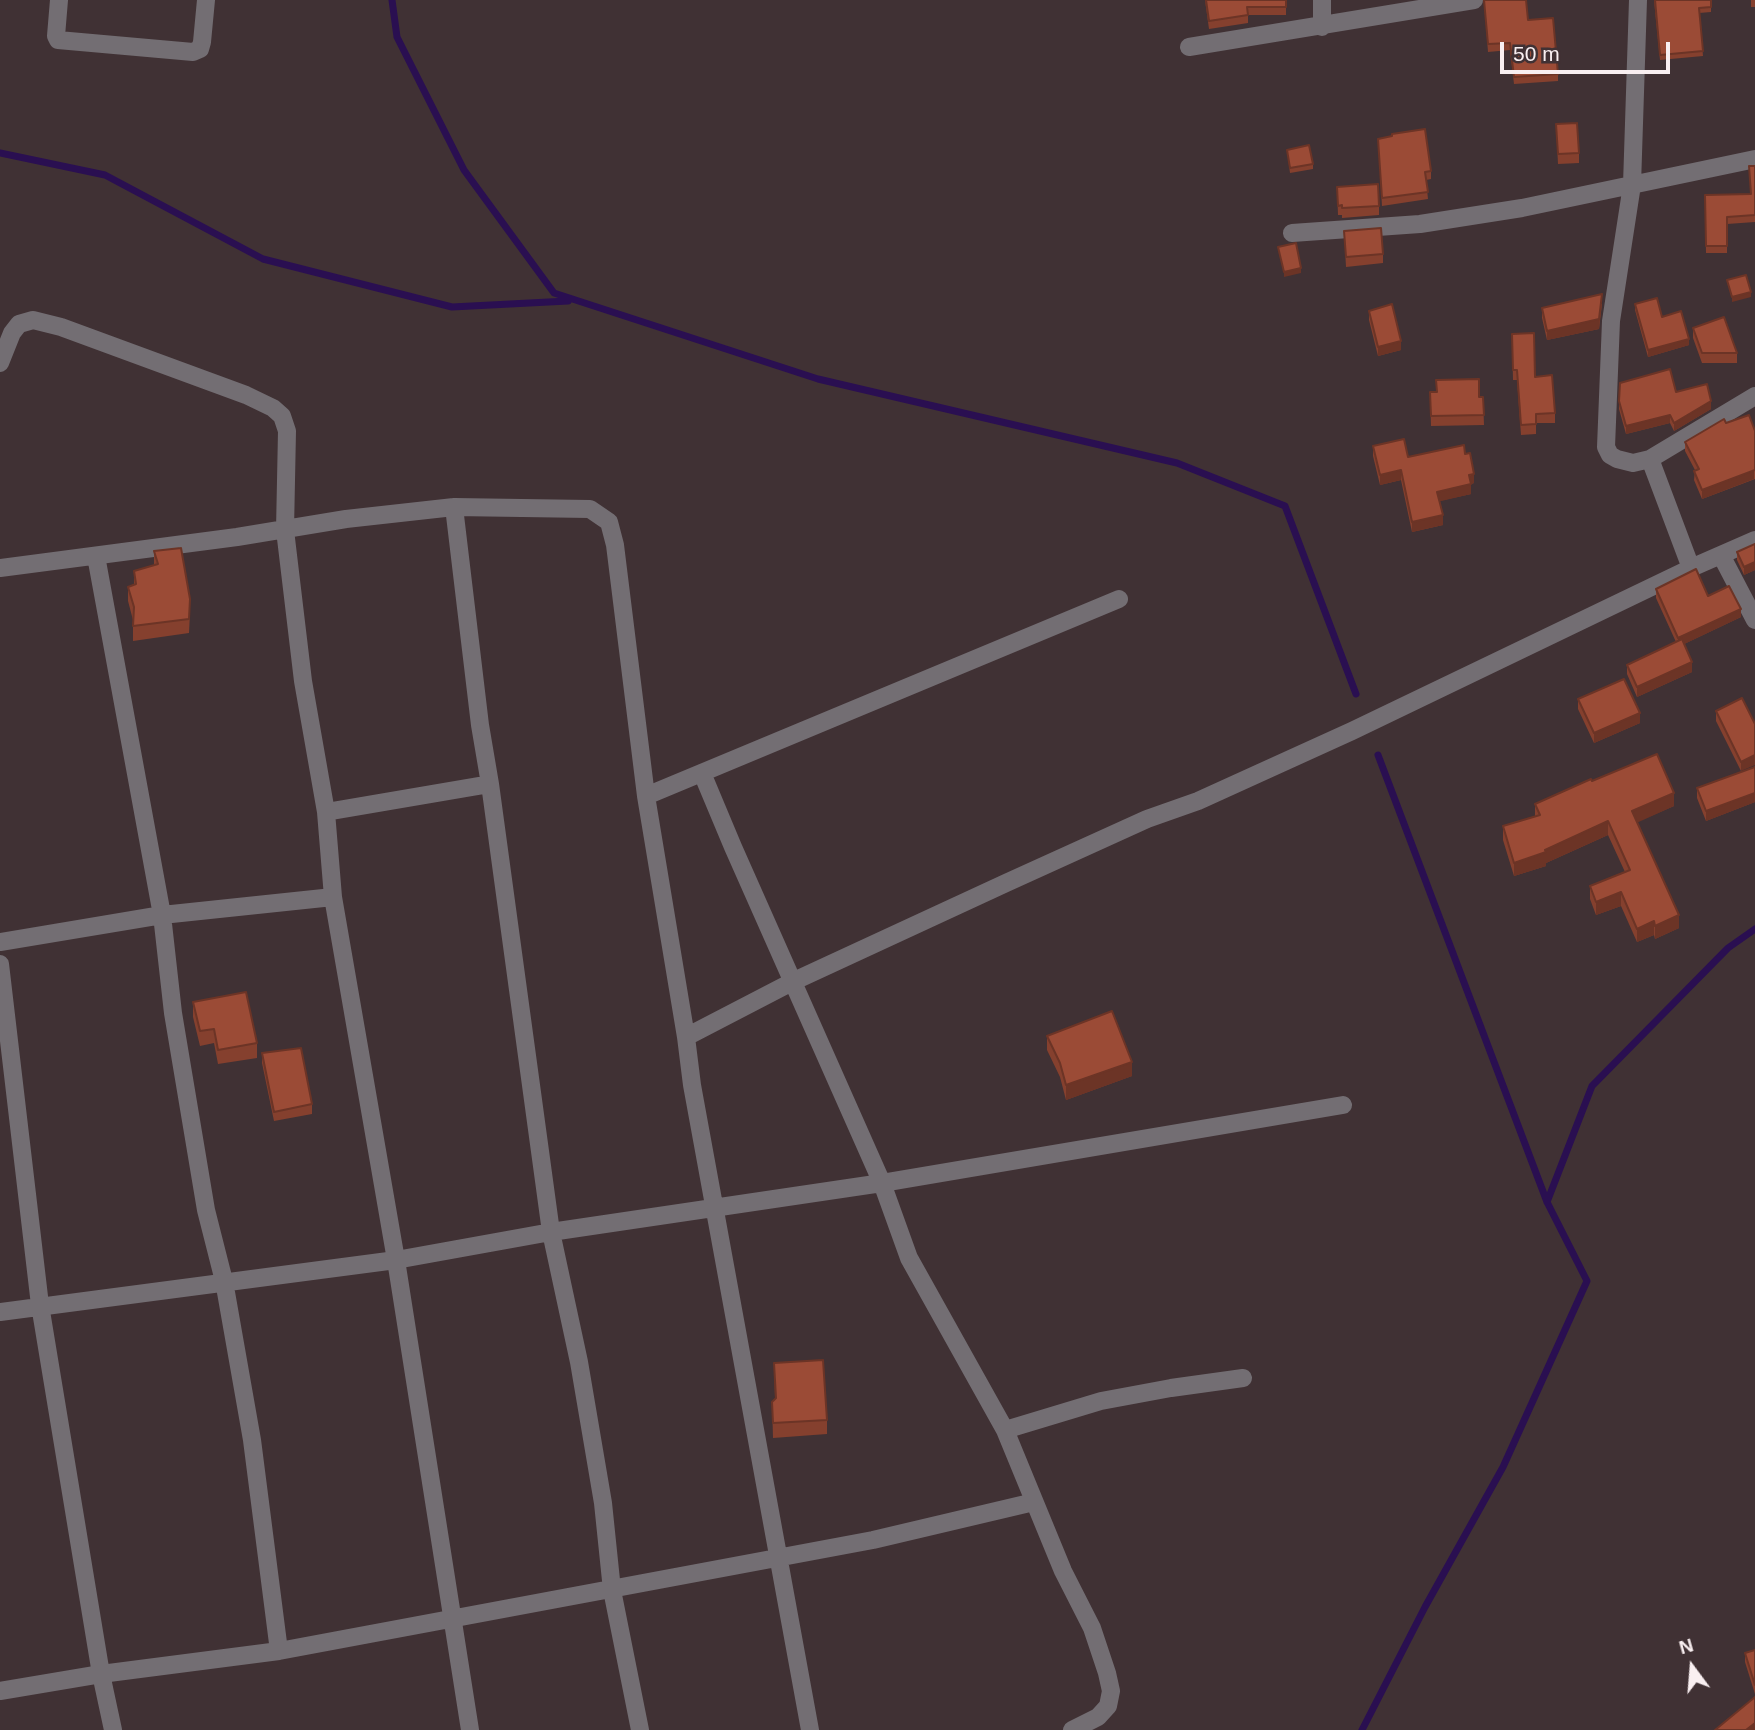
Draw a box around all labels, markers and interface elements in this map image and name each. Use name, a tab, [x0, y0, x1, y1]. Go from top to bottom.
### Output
scale bar	[1503, 28, 1673, 72]
text: 50 m	[1513, 42, 1560, 65]
north arrow	[1657, 1632, 1727, 1702]
text: N	[1677, 1634, 1696, 1658]

